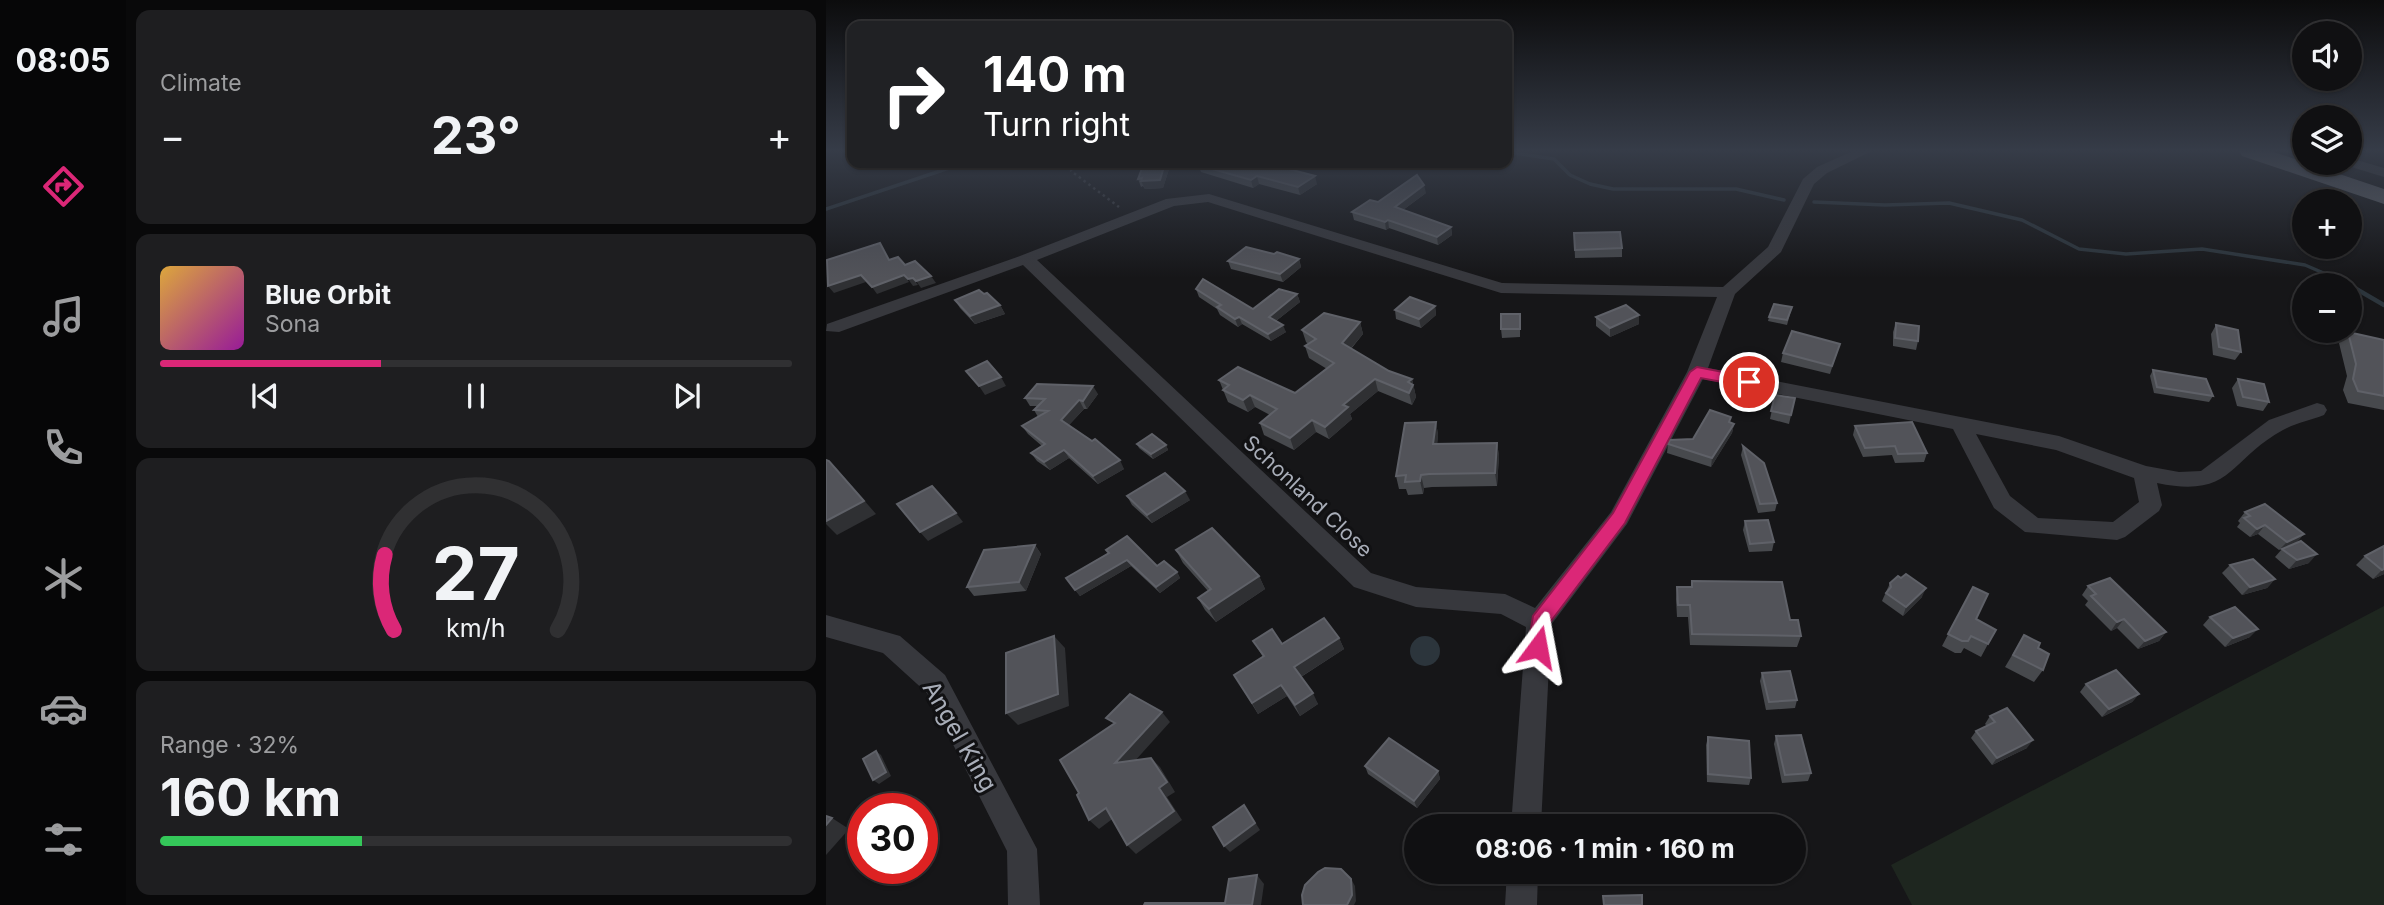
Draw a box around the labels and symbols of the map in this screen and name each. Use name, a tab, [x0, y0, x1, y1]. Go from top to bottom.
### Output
pin	[1719, 352, 1779, 412]
street label: Schonland Close	[1238, 430, 1378, 562]
position arrow	[1501, 610, 1575, 684]
street label: Angel King	[917, 675, 1003, 797]
speed limit sign: 30	[847, 793, 938, 884]

